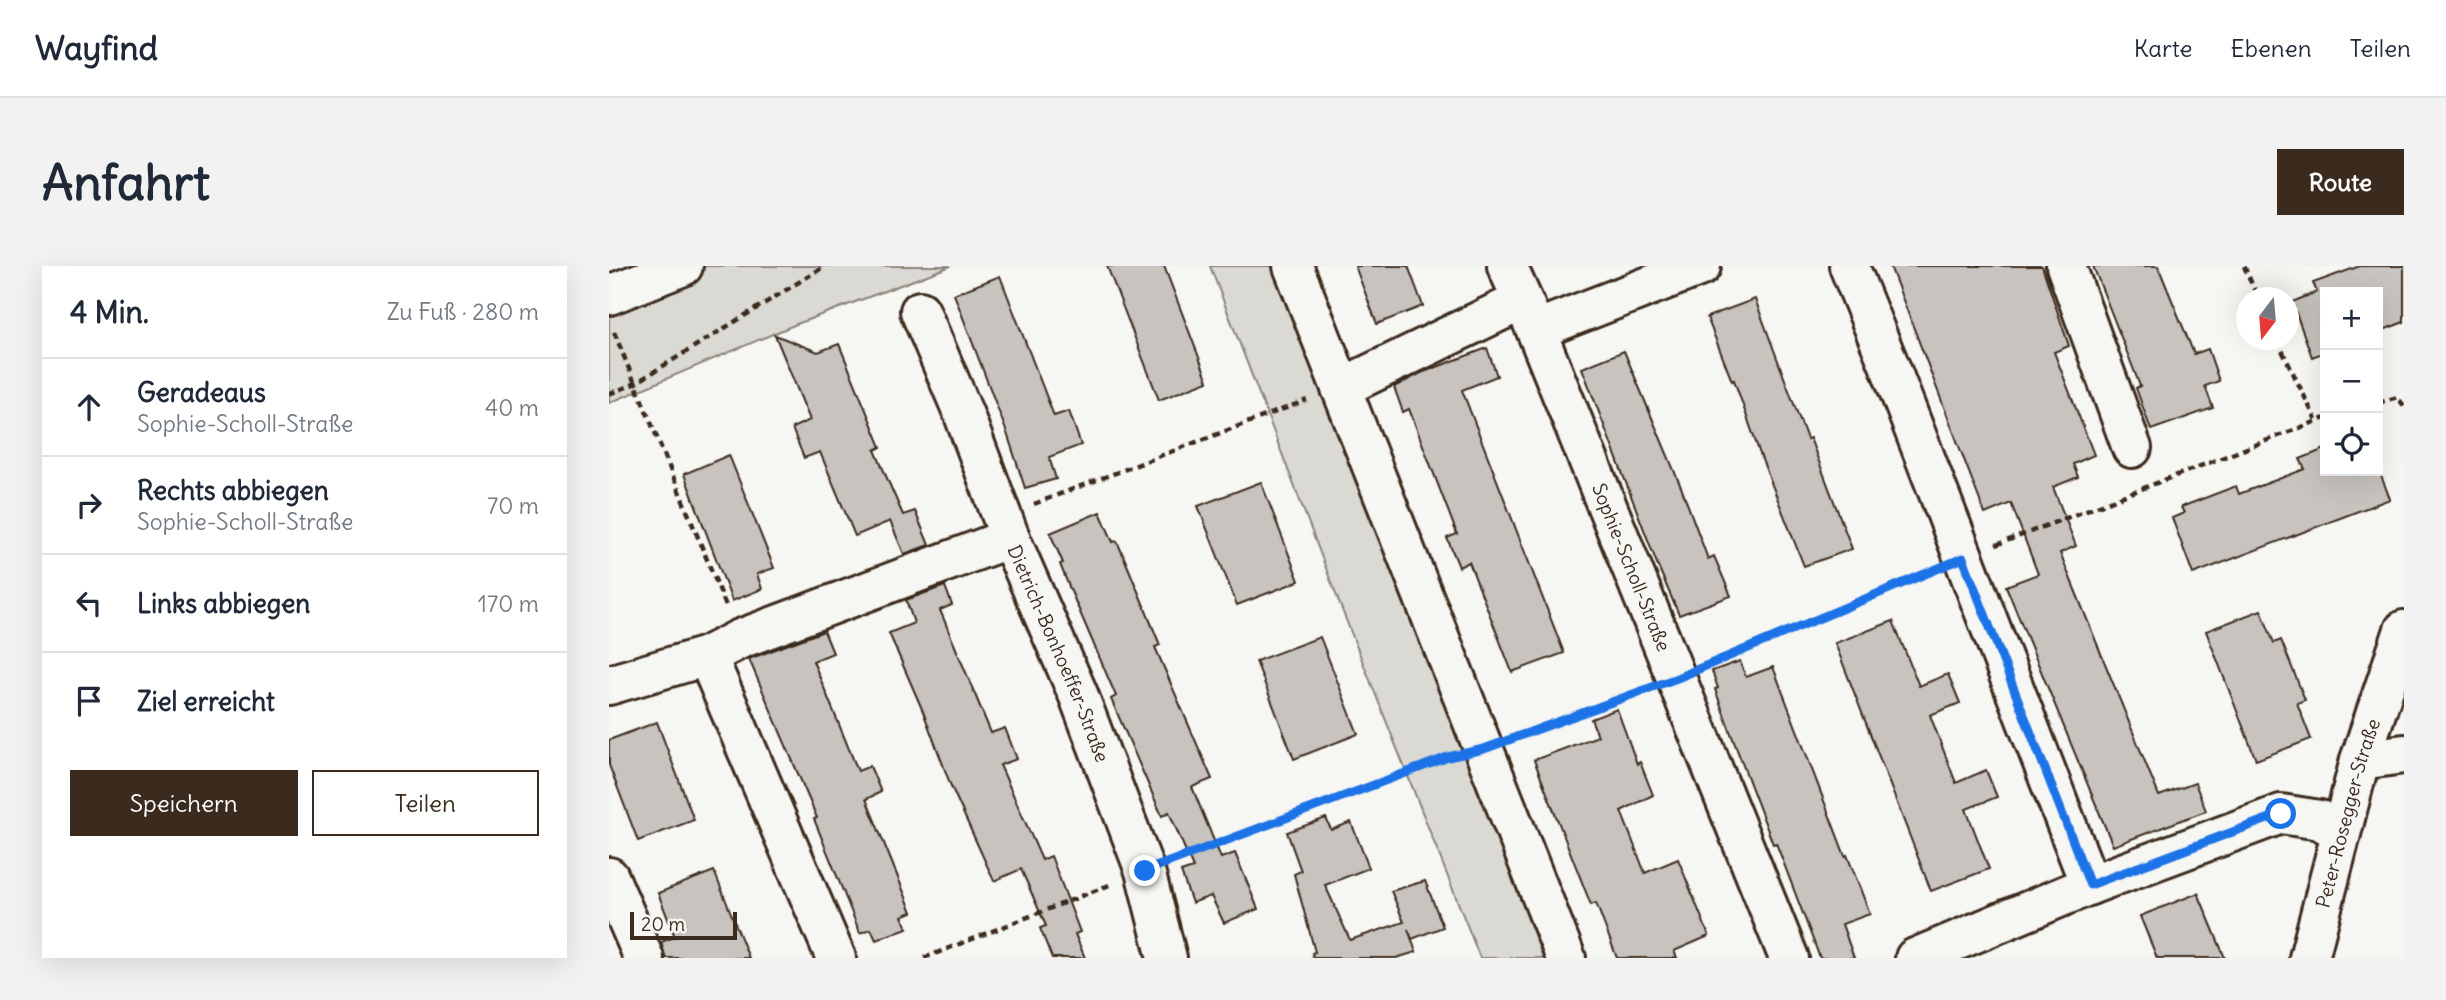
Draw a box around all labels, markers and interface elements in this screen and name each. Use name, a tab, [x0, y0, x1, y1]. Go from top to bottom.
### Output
text: Wayfind	[35, 27, 158, 69]
text: Karte	[2134, 33, 2193, 63]
text: Ebenen	[2231, 33, 2312, 63]
text: Teilen	[2350, 33, 2411, 63]
button: Route	[2277, 149, 2404, 215]
text: Anfahrt	[42, 152, 210, 213]
north arrow	[2236, 287, 2299, 350]
map controls	[2320, 287, 2383, 476]
button: +	[2320, 287, 2383, 350]
text: 4 Min.	[70, 293, 149, 331]
text: Zu Fuß · 280 m	[387, 297, 539, 326]
button: −	[2320, 350, 2383, 413]
text: Geradeaus	[137, 376, 266, 409]
icon: ahead	[70, 388, 108, 426]
text: 40 m	[485, 393, 539, 422]
text: Sophie-Scholl-Straße	[137, 409, 353, 438]
button: locate	[2320, 413, 2383, 476]
text: Rechts abbiegen	[137, 474, 329, 507]
street label: Sophie-Scholl-Straße	[1587, 480, 1676, 655]
icon: right	[70, 486, 108, 524]
text: 70 m	[487, 491, 539, 520]
text: Sophie-Scholl-Straße	[137, 507, 353, 536]
street label: Dietrich-Bonhoeffer-Straße	[1003, 541, 1115, 765]
icon: left	[70, 584, 108, 622]
text: Links abbiegen	[137, 587, 310, 620]
text: 170 m	[478, 589, 539, 618]
icon: arrive	[70, 682, 108, 720]
text: Ziel erreicht	[137, 685, 275, 718]
street label: Peter-Rosegger-Straße	[2310, 715, 2385, 910]
button: Speichern	[70, 770, 298, 836]
button: Teilen	[312, 770, 539, 836]
route start	[2265, 798, 2296, 829]
route end	[1129, 855, 1160, 886]
scale bar	[630, 909, 737, 941]
text: 20 m	[641, 912, 685, 936]

